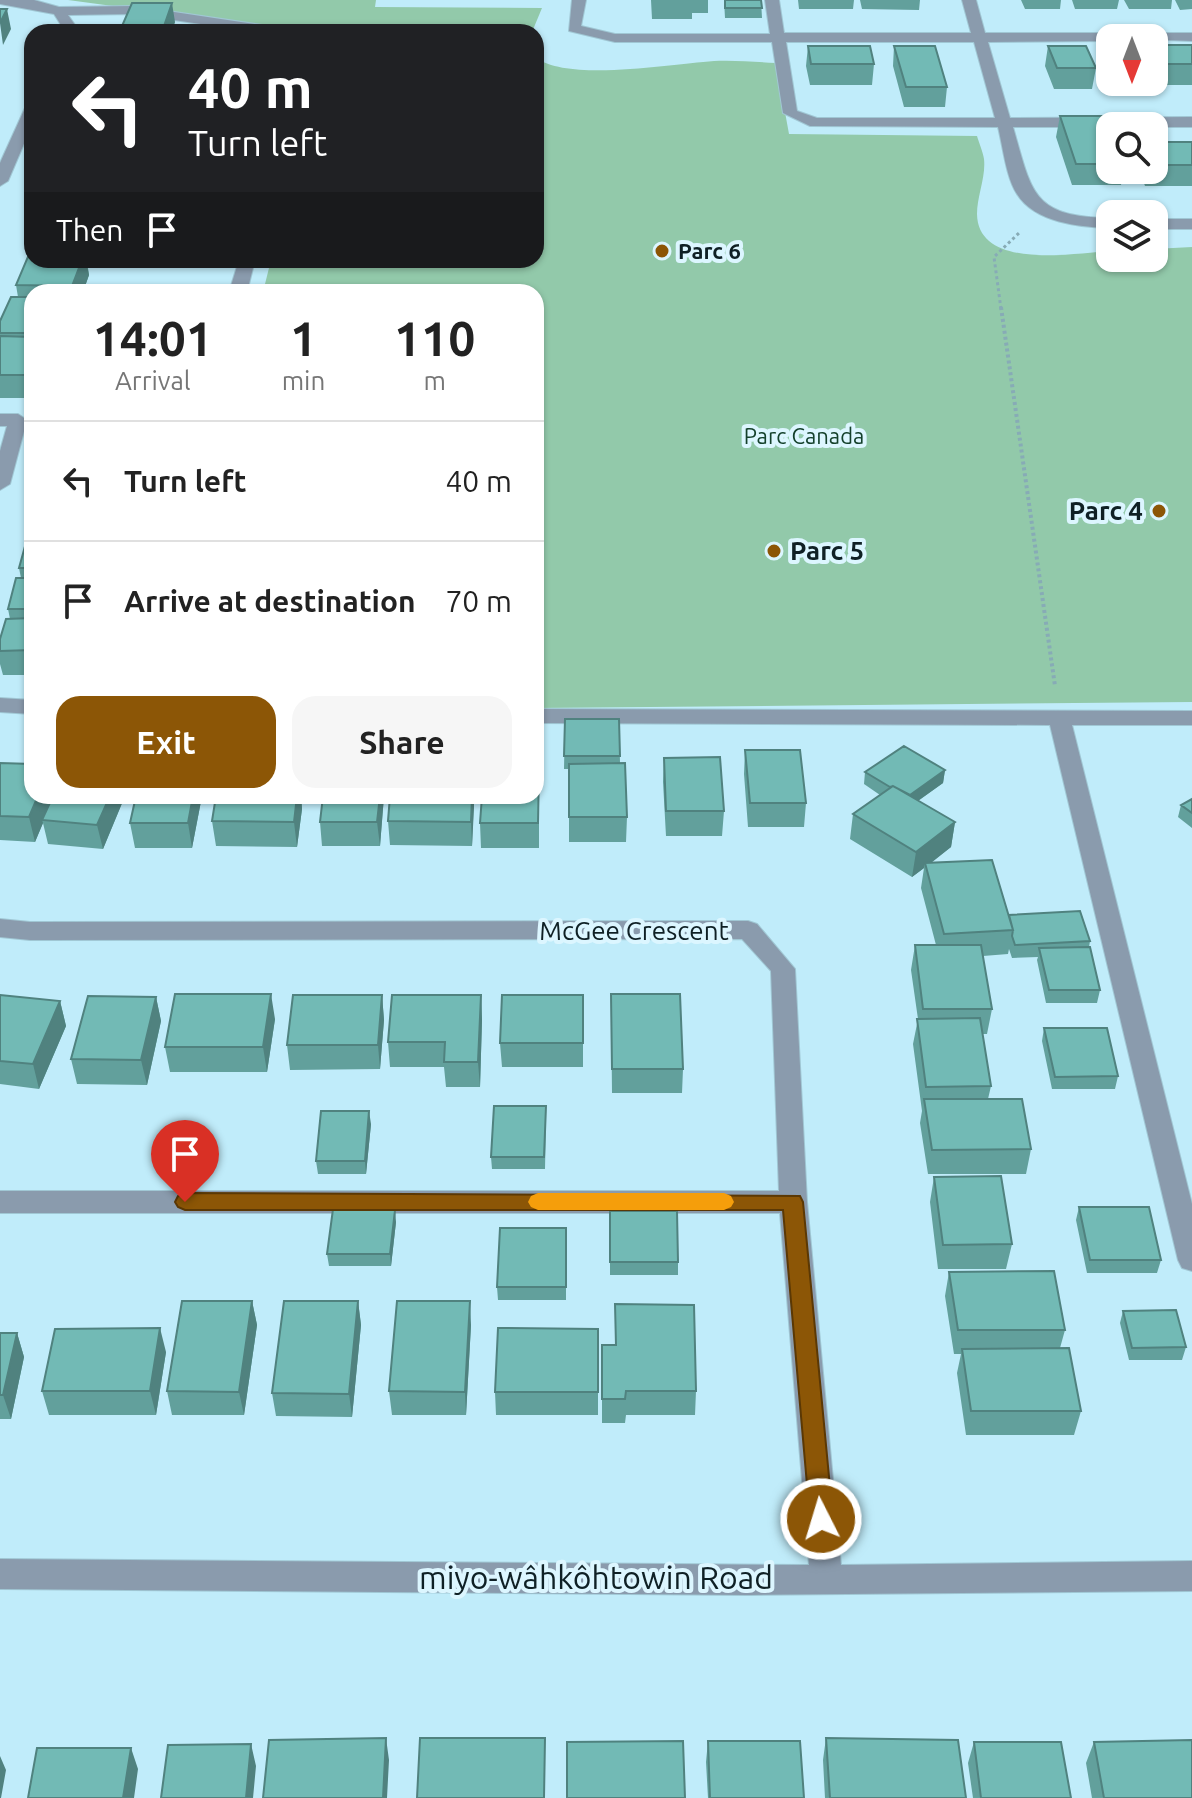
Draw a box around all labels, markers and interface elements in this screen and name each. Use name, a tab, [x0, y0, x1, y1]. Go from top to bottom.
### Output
north arrow	[1096, 24, 1168, 96]
map controls	[1096, 24, 1168, 272]
icon: left	[56, 56, 160, 160]
text: 40 m	[188, 56, 313, 119]
button: search	[1096, 112, 1168, 184]
text: Turn left	[188, 122, 327, 163]
button: layers	[1096, 200, 1168, 272]
icon: arrive	[140, 208, 184, 252]
text: Then	[56, 213, 124, 247]
place label: Parc 6	[678, 238, 741, 263]
marker: Parc 6	[653, 242, 671, 260]
text: 14:01	[93, 311, 213, 365]
text: 1	[290, 311, 317, 365]
text: 110	[394, 311, 475, 365]
text: Arrival	[115, 366, 191, 395]
text: min	[282, 366, 325, 395]
text: m	[423, 366, 446, 395]
park label: Parc Canada	[744, 423, 864, 448]
icon: left	[56, 459, 100, 503]
text: Turn left	[124, 464, 246, 498]
text: 40 m	[445, 464, 512, 498]
place label: Parc 4	[1069, 496, 1143, 525]
marker: Parc 4	[1150, 502, 1168, 520]
place label: Parc 5	[790, 536, 864, 565]
marker: Parc 5	[765, 542, 783, 560]
icon: arrive	[56, 579, 100, 623]
text: Arrive at destination	[124, 584, 416, 618]
text: 70 m	[445, 584, 512, 618]
button: Exit	[56, 696, 276, 788]
button: Share	[292, 696, 512, 788]
street label: McGee Crescent	[539, 916, 729, 945]
pin	[151, 1120, 219, 1202]
icon: arrive	[163, 1132, 207, 1176]
position arrow	[779, 1477, 863, 1561]
street label: miyo-wâhkôhtowin Road	[419, 1559, 773, 1595]

